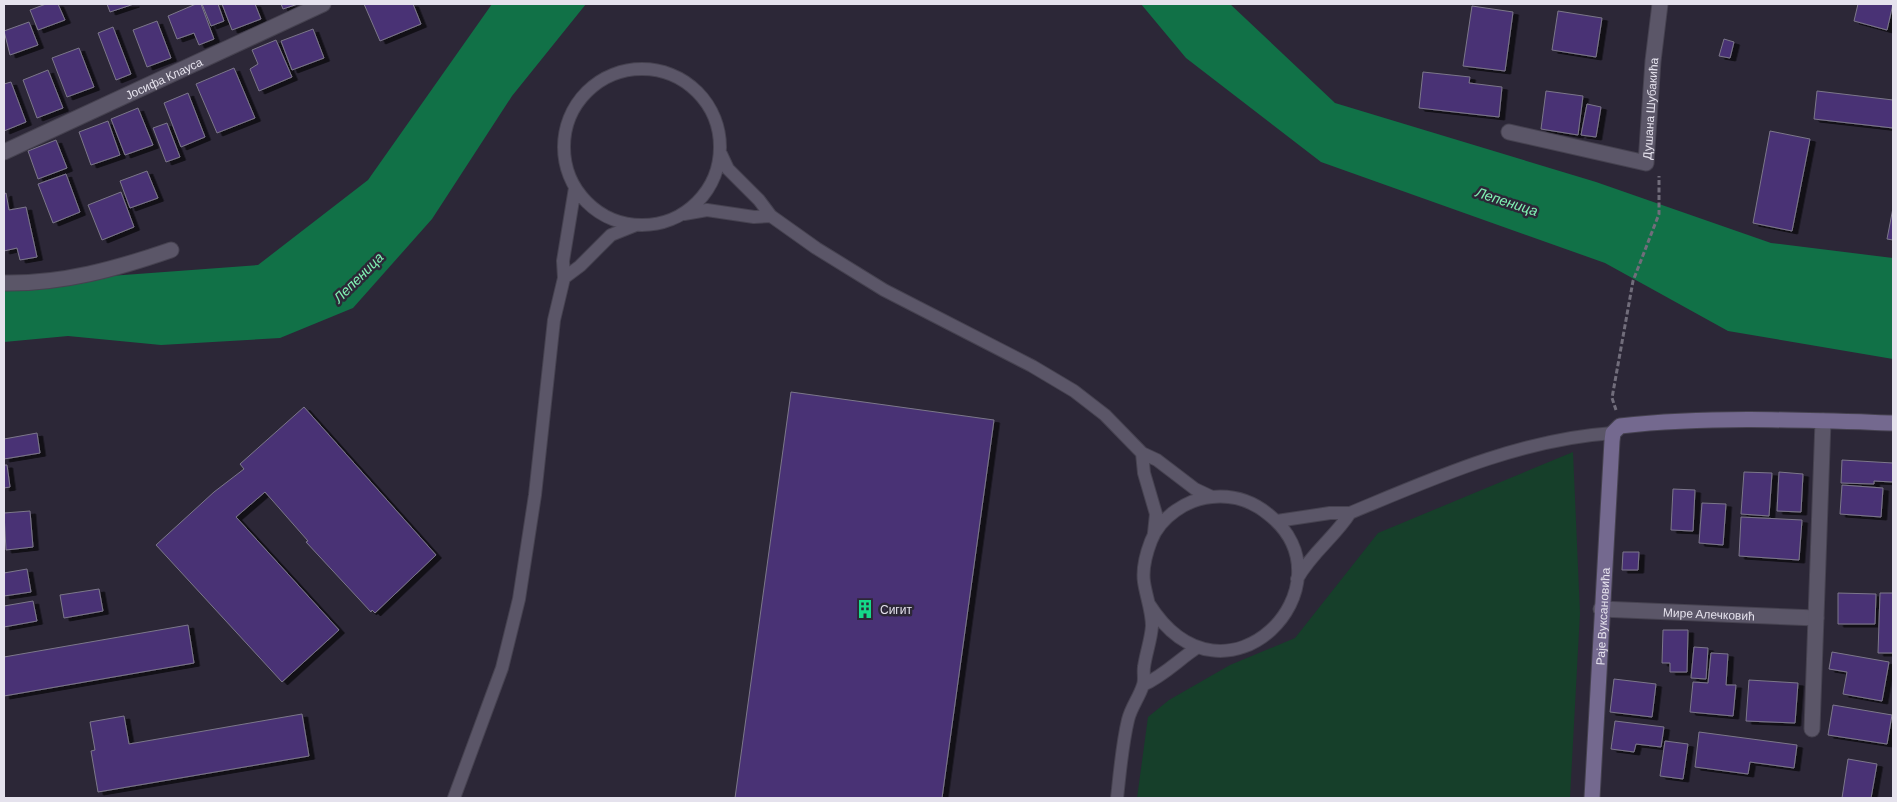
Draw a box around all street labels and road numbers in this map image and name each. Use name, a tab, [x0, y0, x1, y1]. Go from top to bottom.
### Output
street label: Јосифа Клауса	[123, 54, 205, 102]
street label: Душана Шубакића	[1639, 56, 1660, 160]
street label: Раје Вуксановића	[1592, 567, 1612, 665]
street label: Мире Алечковић	[1663, 605, 1755, 622]

